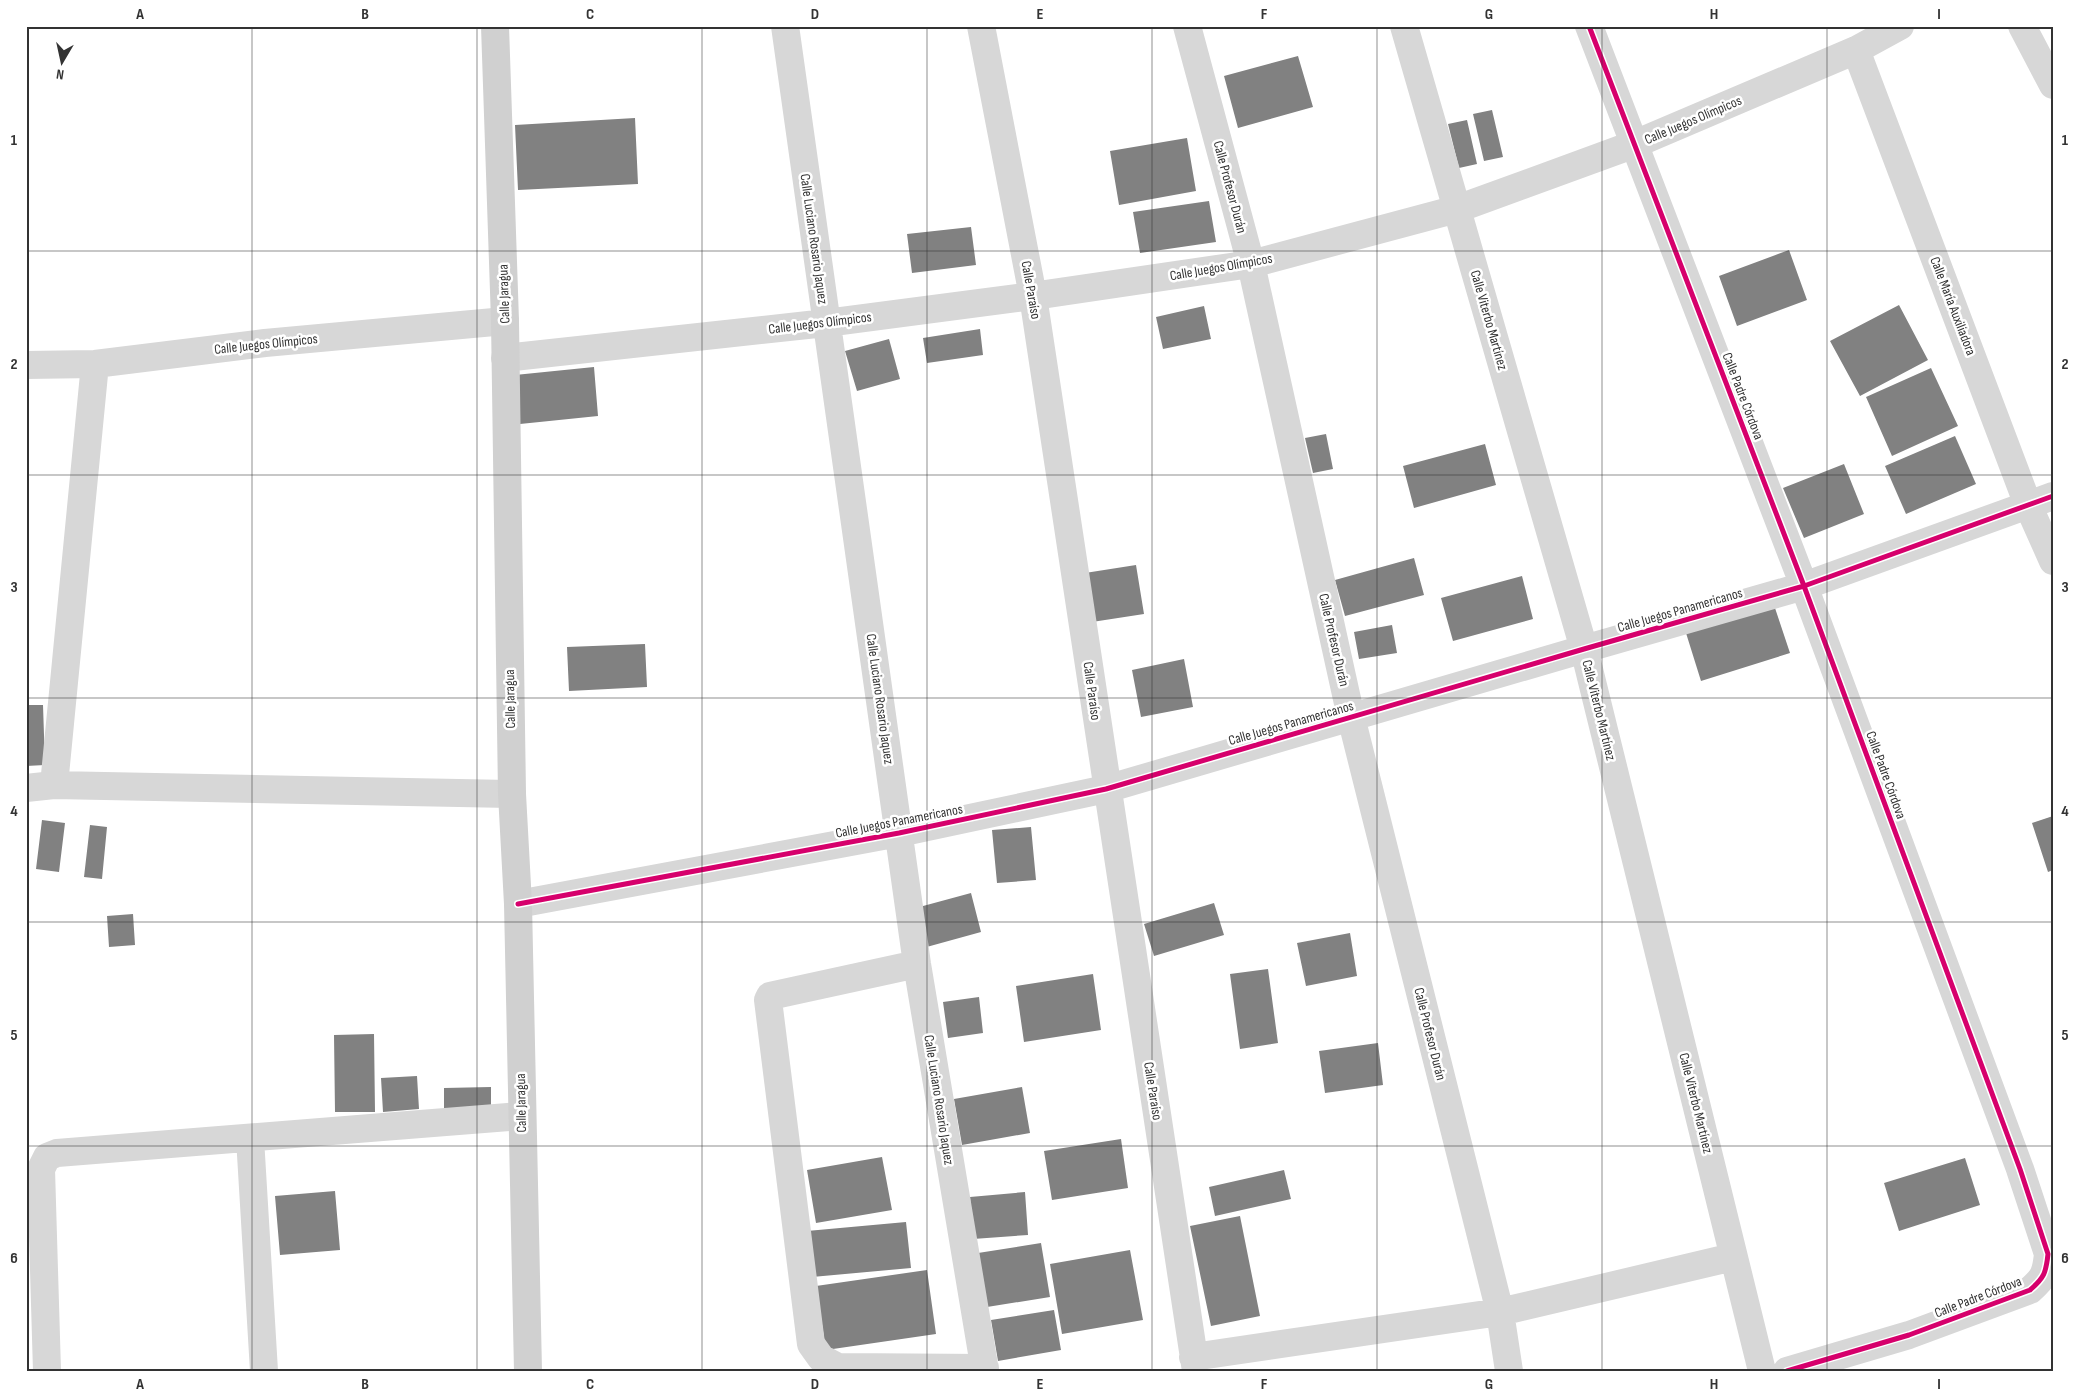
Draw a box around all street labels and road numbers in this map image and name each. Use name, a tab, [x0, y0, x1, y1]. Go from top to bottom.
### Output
street label: Calle Juegos Olímpicos	[1642, 92, 1744, 148]
street label: Calle Profesor Durán	[1210, 139, 1250, 235]
street label: Calle Luciano Rosario Jaquez	[796, 173, 832, 305]
street label: Calle Juegos Olímpicos	[1168, 250, 1274, 284]
street label: Calle María Auxiliadora	[1926, 254, 1980, 358]
street label: Calle Paraíso	[1018, 260, 1045, 321]
street label: Calle Jaragua	[494, 264, 514, 324]
street label: Calle Viterbo Martínez	[1467, 268, 1511, 372]
street label: Calle Juegos Olímpicos	[767, 308, 873, 338]
street label: Calle Juegos Olímpicos	[213, 330, 319, 358]
street label: Calle Padre Córdova	[1719, 350, 1767, 442]
street label: Calle Juegos Panamericanos	[1615, 584, 1745, 636]
street label: Calle Profesor Durán	[1315, 592, 1353, 688]
street label: Calle Luciano Rosario Jaquez	[862, 633, 898, 765]
street label: Calle Viterbo Martínez	[1578, 658, 1620, 762]
street label: Calle Paraíso	[1079, 661, 1105, 721]
street label: Calle Jaragua	[501, 669, 519, 729]
street label: Calle Juegos Panamericanos	[1226, 697, 1356, 749]
street label: Calle Padre Córdova	[1862, 729, 1910, 821]
street label: Calle Juegos Panamericanos	[834, 800, 964, 842]
street label: Calle Profesor Durán	[1410, 986, 1450, 1082]
street label: Calle Luciano Rosario Jaquez	[920, 1034, 958, 1166]
street label: Calle Viterbo Martínez	[1675, 1051, 1717, 1155]
street label: Calle Paraíso	[1140, 1061, 1166, 1122]
street label: Calle Jaragua	[512, 1073, 530, 1133]
street label: Calle Padre Córdova	[1932, 1273, 2024, 1321]

